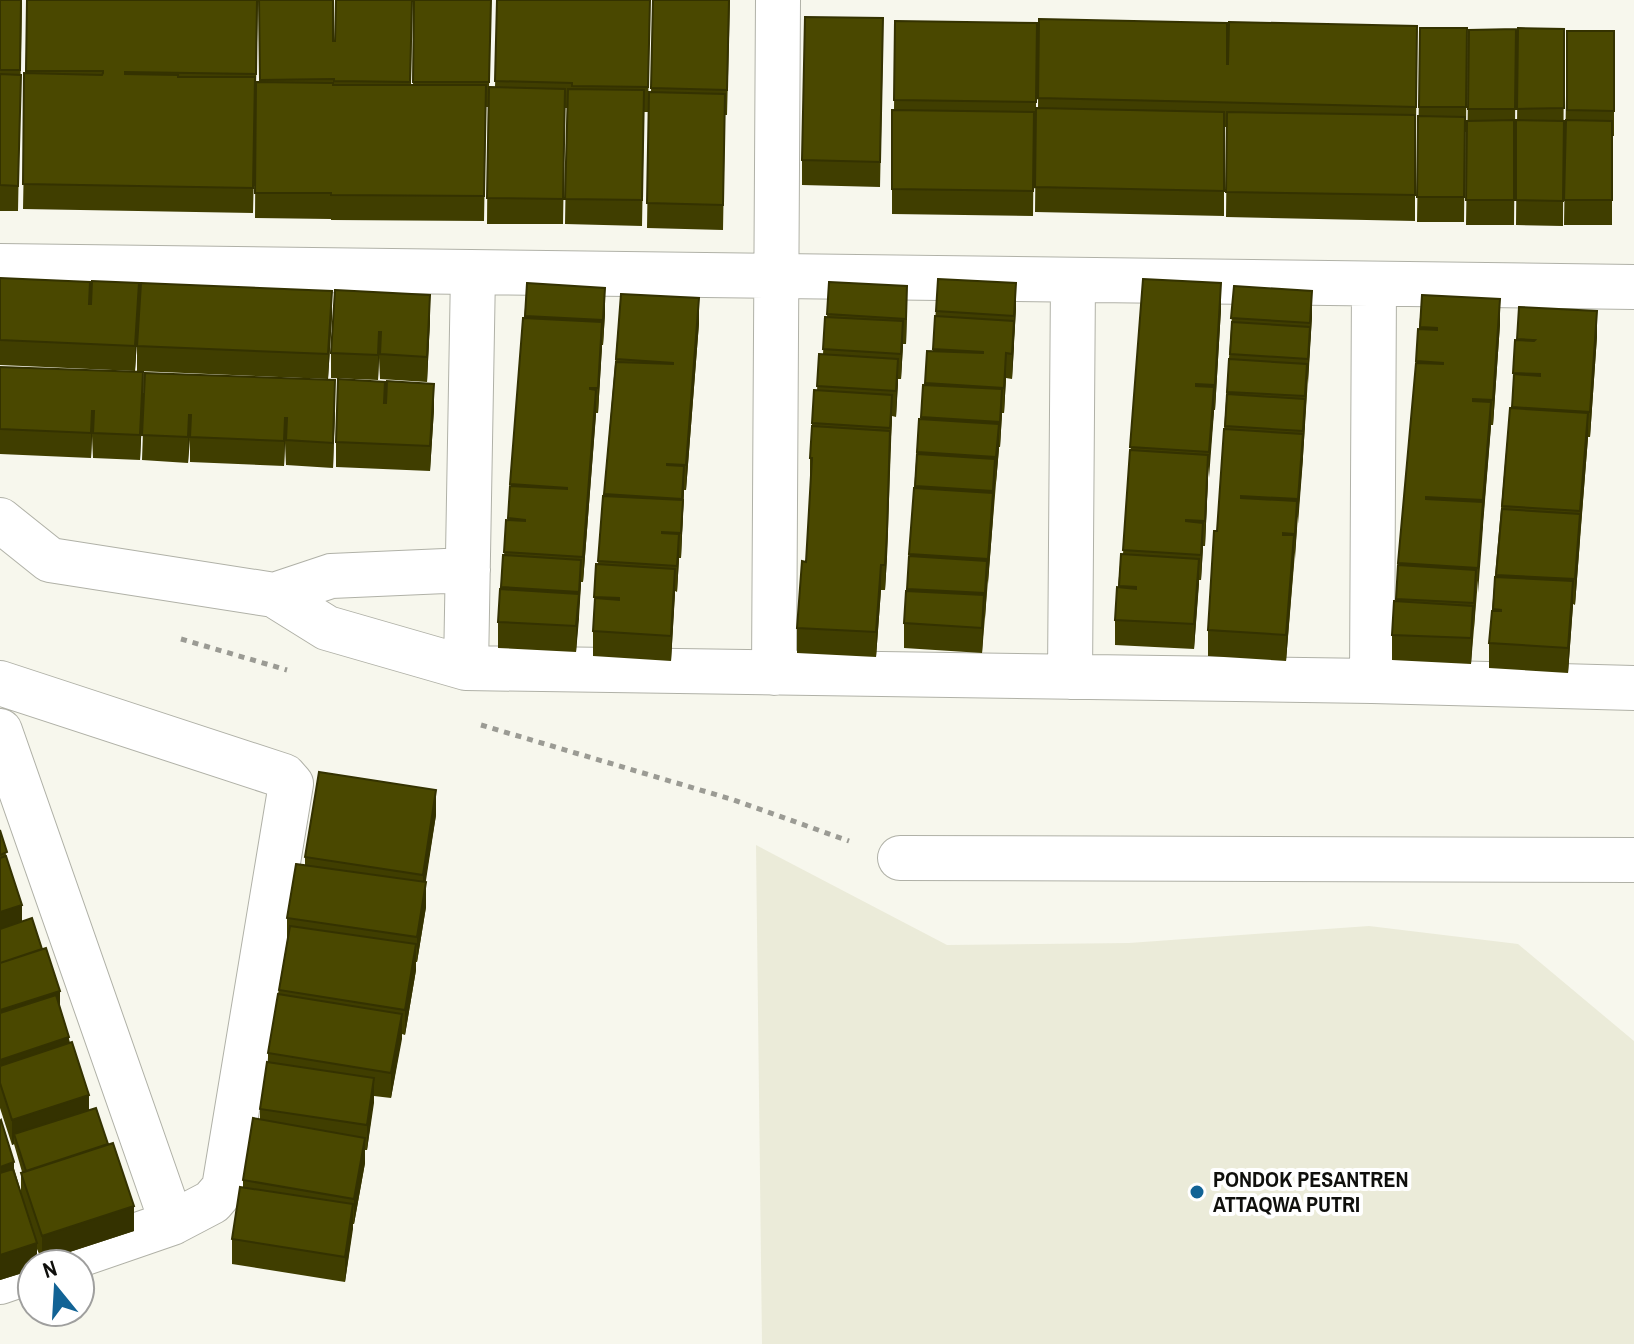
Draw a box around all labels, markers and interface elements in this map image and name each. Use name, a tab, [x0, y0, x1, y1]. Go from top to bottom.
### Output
place label: PONDOK PESANTREN ATTAQWA PUTRI	[1213, 1164, 1408, 1219]
marker: PONDOK PESANTREN ATTAQWA PUTRI	[1188, 1183, 1206, 1201]
north arrow	[16, 1248, 96, 1328]
text: N	[39, 1253, 61, 1285]

